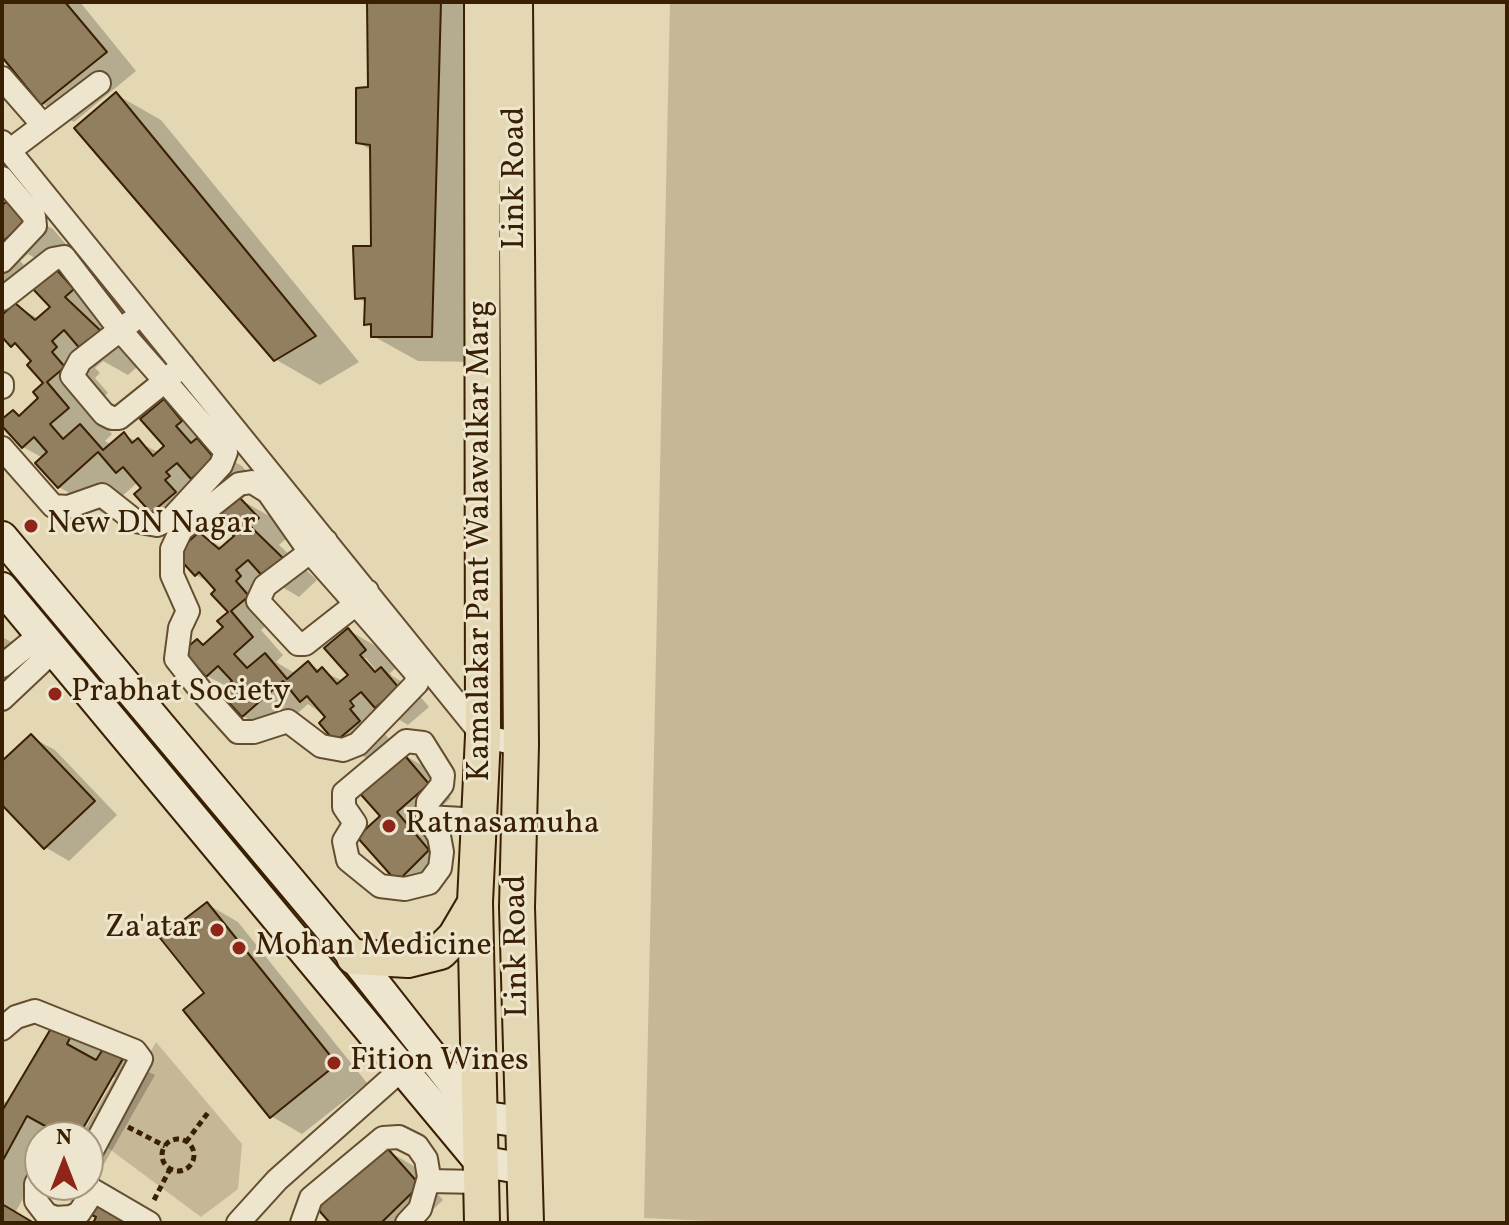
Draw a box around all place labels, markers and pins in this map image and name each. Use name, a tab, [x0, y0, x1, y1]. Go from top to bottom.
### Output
place label: New DN Nagar	[47, 507, 256, 545]
marker: New DN Nagar	[22, 517, 40, 535]
place label: Prabhat Society	[71, 675, 291, 713]
marker: Prabhat Society	[46, 685, 64, 703]
place label: Ratnasamuha	[405, 807, 600, 845]
marker: Ratnasamuha	[380, 817, 398, 835]
place label: Za'atar	[105, 911, 201, 949]
marker: Za'atar	[208, 921, 226, 939]
place label: Mohan Medicine	[255, 929, 492, 967]
marker: Mohan Medicine	[230, 939, 248, 957]
place label: Fition Wines	[350, 1044, 529, 1082]
marker: Fition Wines	[325, 1054, 343, 1072]

